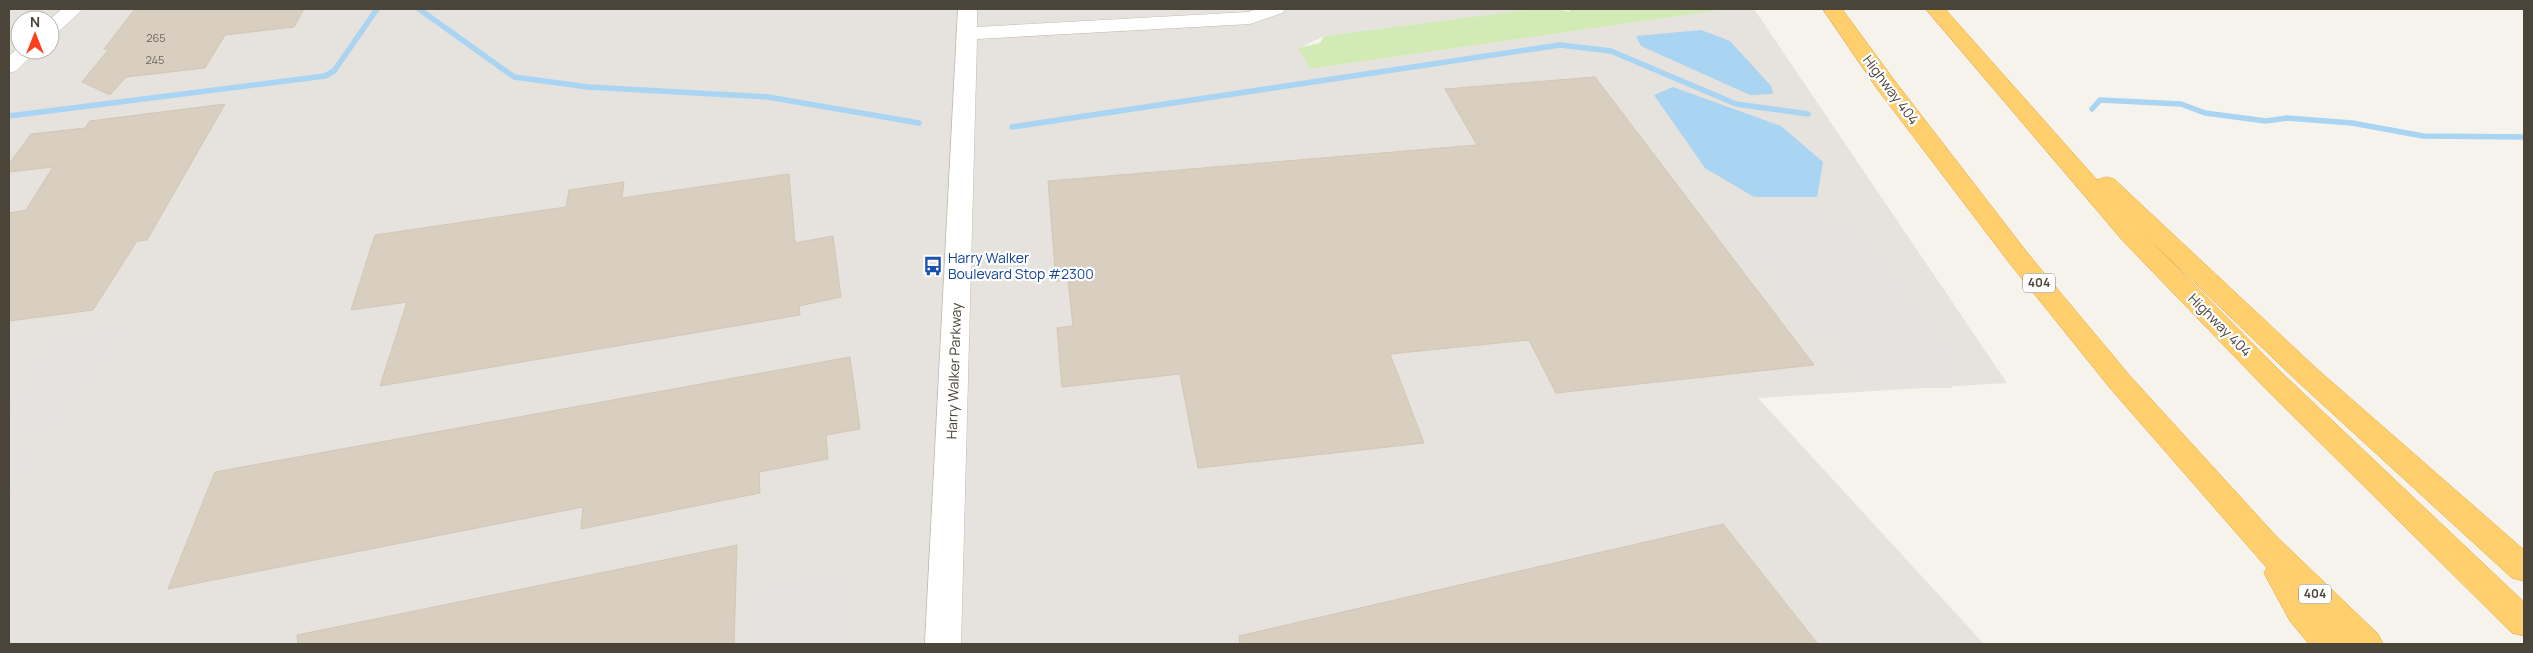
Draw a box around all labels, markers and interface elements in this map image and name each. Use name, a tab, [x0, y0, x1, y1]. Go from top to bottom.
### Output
north arrow	[10, 10, 60, 60]
text: N	[30, 12, 40, 31]
house number: 265	[146, 30, 166, 45]
street label: Highway 404	[1859, 51, 1924, 128]
house number: 245	[146, 52, 164, 67]
place label: Harry Walker Boulevard Stop #2300	[948, 248, 1094, 283]
bus stop icon: Harry Walker Boulevard Stop #2300	[922, 255, 944, 277]
road number: 404	[2023, 274, 2055, 292]
street label: Highway 404	[2185, 289, 2256, 360]
street label: Harry Walker Parkway	[942, 302, 965, 440]
road number: 404	[2299, 584, 2331, 604]

